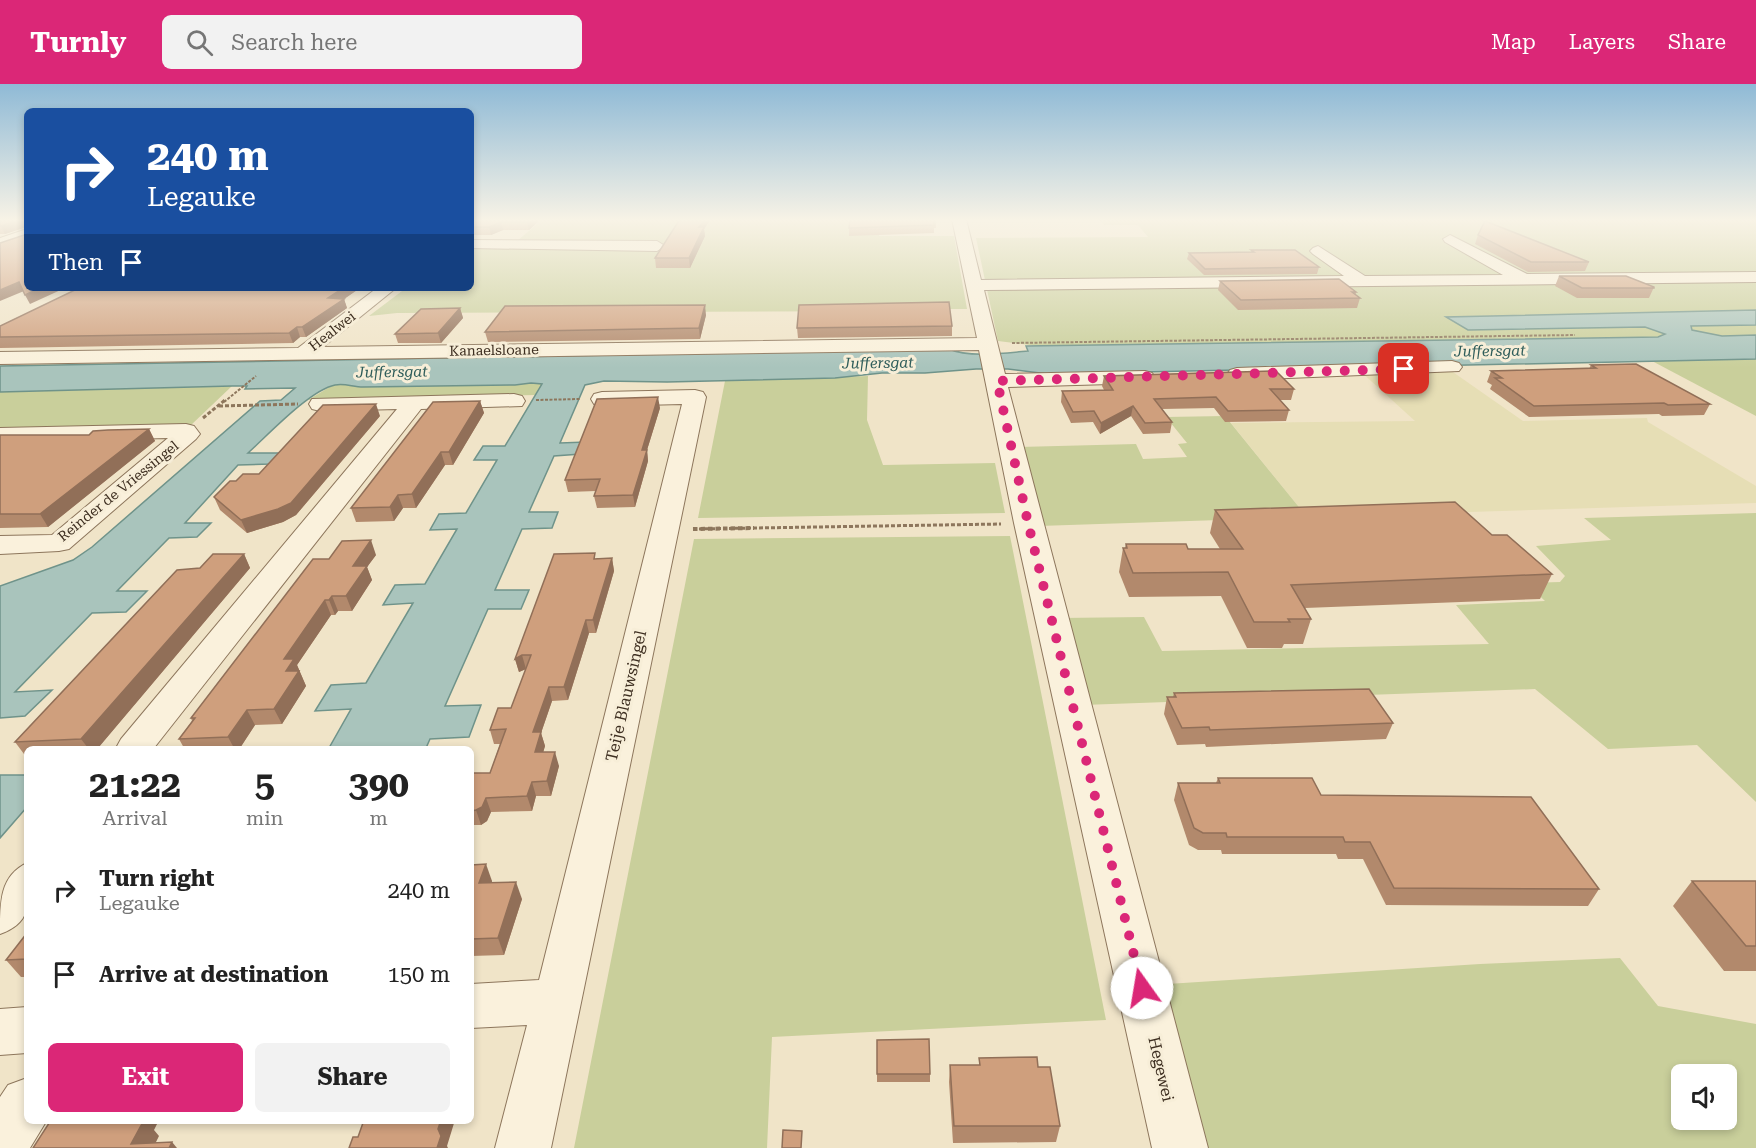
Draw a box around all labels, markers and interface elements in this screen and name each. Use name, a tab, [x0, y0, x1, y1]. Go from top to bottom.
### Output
search box	[162, 15, 582, 69]
text: Turnly	[30, 26, 126, 59]
icon: search	[183, 26, 216, 59]
text: Search here	[231, 30, 357, 55]
text: Map	[1491, 30, 1536, 54]
text: Layers	[1569, 30, 1635, 54]
text: Share	[1668, 30, 1726, 54]
text: 240 m	[147, 131, 269, 180]
icon: right	[48, 132, 126, 210]
text: Legauke	[147, 181, 256, 213]
icon: arrive	[115, 246, 148, 279]
text: Then	[48, 250, 103, 275]
street label: Healwei	[306, 308, 359, 354]
street label: Kanaelsloane	[449, 341, 539, 359]
water label: Juffersgat	[1453, 341, 1526, 361]
pin	[1378, 343, 1429, 394]
icon: arrive	[1387, 352, 1420, 385]
water label: Juffersgat	[841, 353, 914, 373]
water label: Juffersgat	[355, 362, 428, 382]
street label: Reinder de Vriessingel	[55, 437, 182, 545]
street label: Teije Blauwsingel	[602, 629, 650, 763]
text: 21:22	[89, 764, 181, 806]
text: 5	[255, 764, 275, 806]
text: 390	[349, 764, 409, 806]
text: Arrival	[102, 806, 167, 830]
text: min	[246, 806, 283, 830]
text: m	[370, 806, 388, 830]
text: Turn right	[99, 866, 214, 891]
icon: right	[48, 874, 81, 907]
text: 240 m	[387, 878, 450, 903]
text: Legauke	[99, 891, 180, 915]
position arrow	[1110, 956, 1174, 1020]
icon: arrive	[48, 958, 81, 991]
text: Arrive at destination	[99, 962, 328, 987]
text: 150 m	[387, 962, 450, 987]
street label: Hegewei	[1144, 1035, 1178, 1103]
button: Exit	[48, 1043, 243, 1112]
button: Share	[255, 1043, 450, 1112]
map controls	[1671, 1064, 1737, 1130]
button: sound	[1671, 1064, 1737, 1130]

